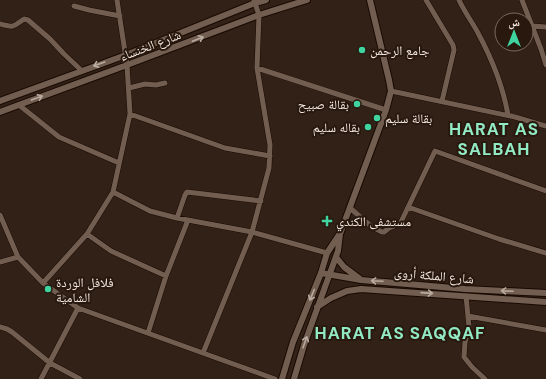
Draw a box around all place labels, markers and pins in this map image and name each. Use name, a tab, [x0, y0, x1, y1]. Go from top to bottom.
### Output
place label: جامع الرحمن	[370, 42, 430, 60]
marker: جامع الرحمن	[357, 45, 367, 55]
place label: بقالة صبيح	[298, 96, 349, 114]
marker: بقالة صبيح	[352, 99, 362, 109]
place label: بقالة سليم	[385, 110, 432, 127]
marker: بقالة سليم	[372, 113, 382, 123]
place label: بقاله سليم	[313, 119, 360, 136]
marker: بقاله سليم	[363, 122, 373, 132]
place label: مستشفى الكندي	[336, 213, 411, 232]
marker: مستشفى الكندي	[321, 215, 333, 227]
place label: فلافل الوردة الشامية	[56, 274, 114, 306]
marker: فلافل الوردة الشامية	[43, 284, 53, 294]

